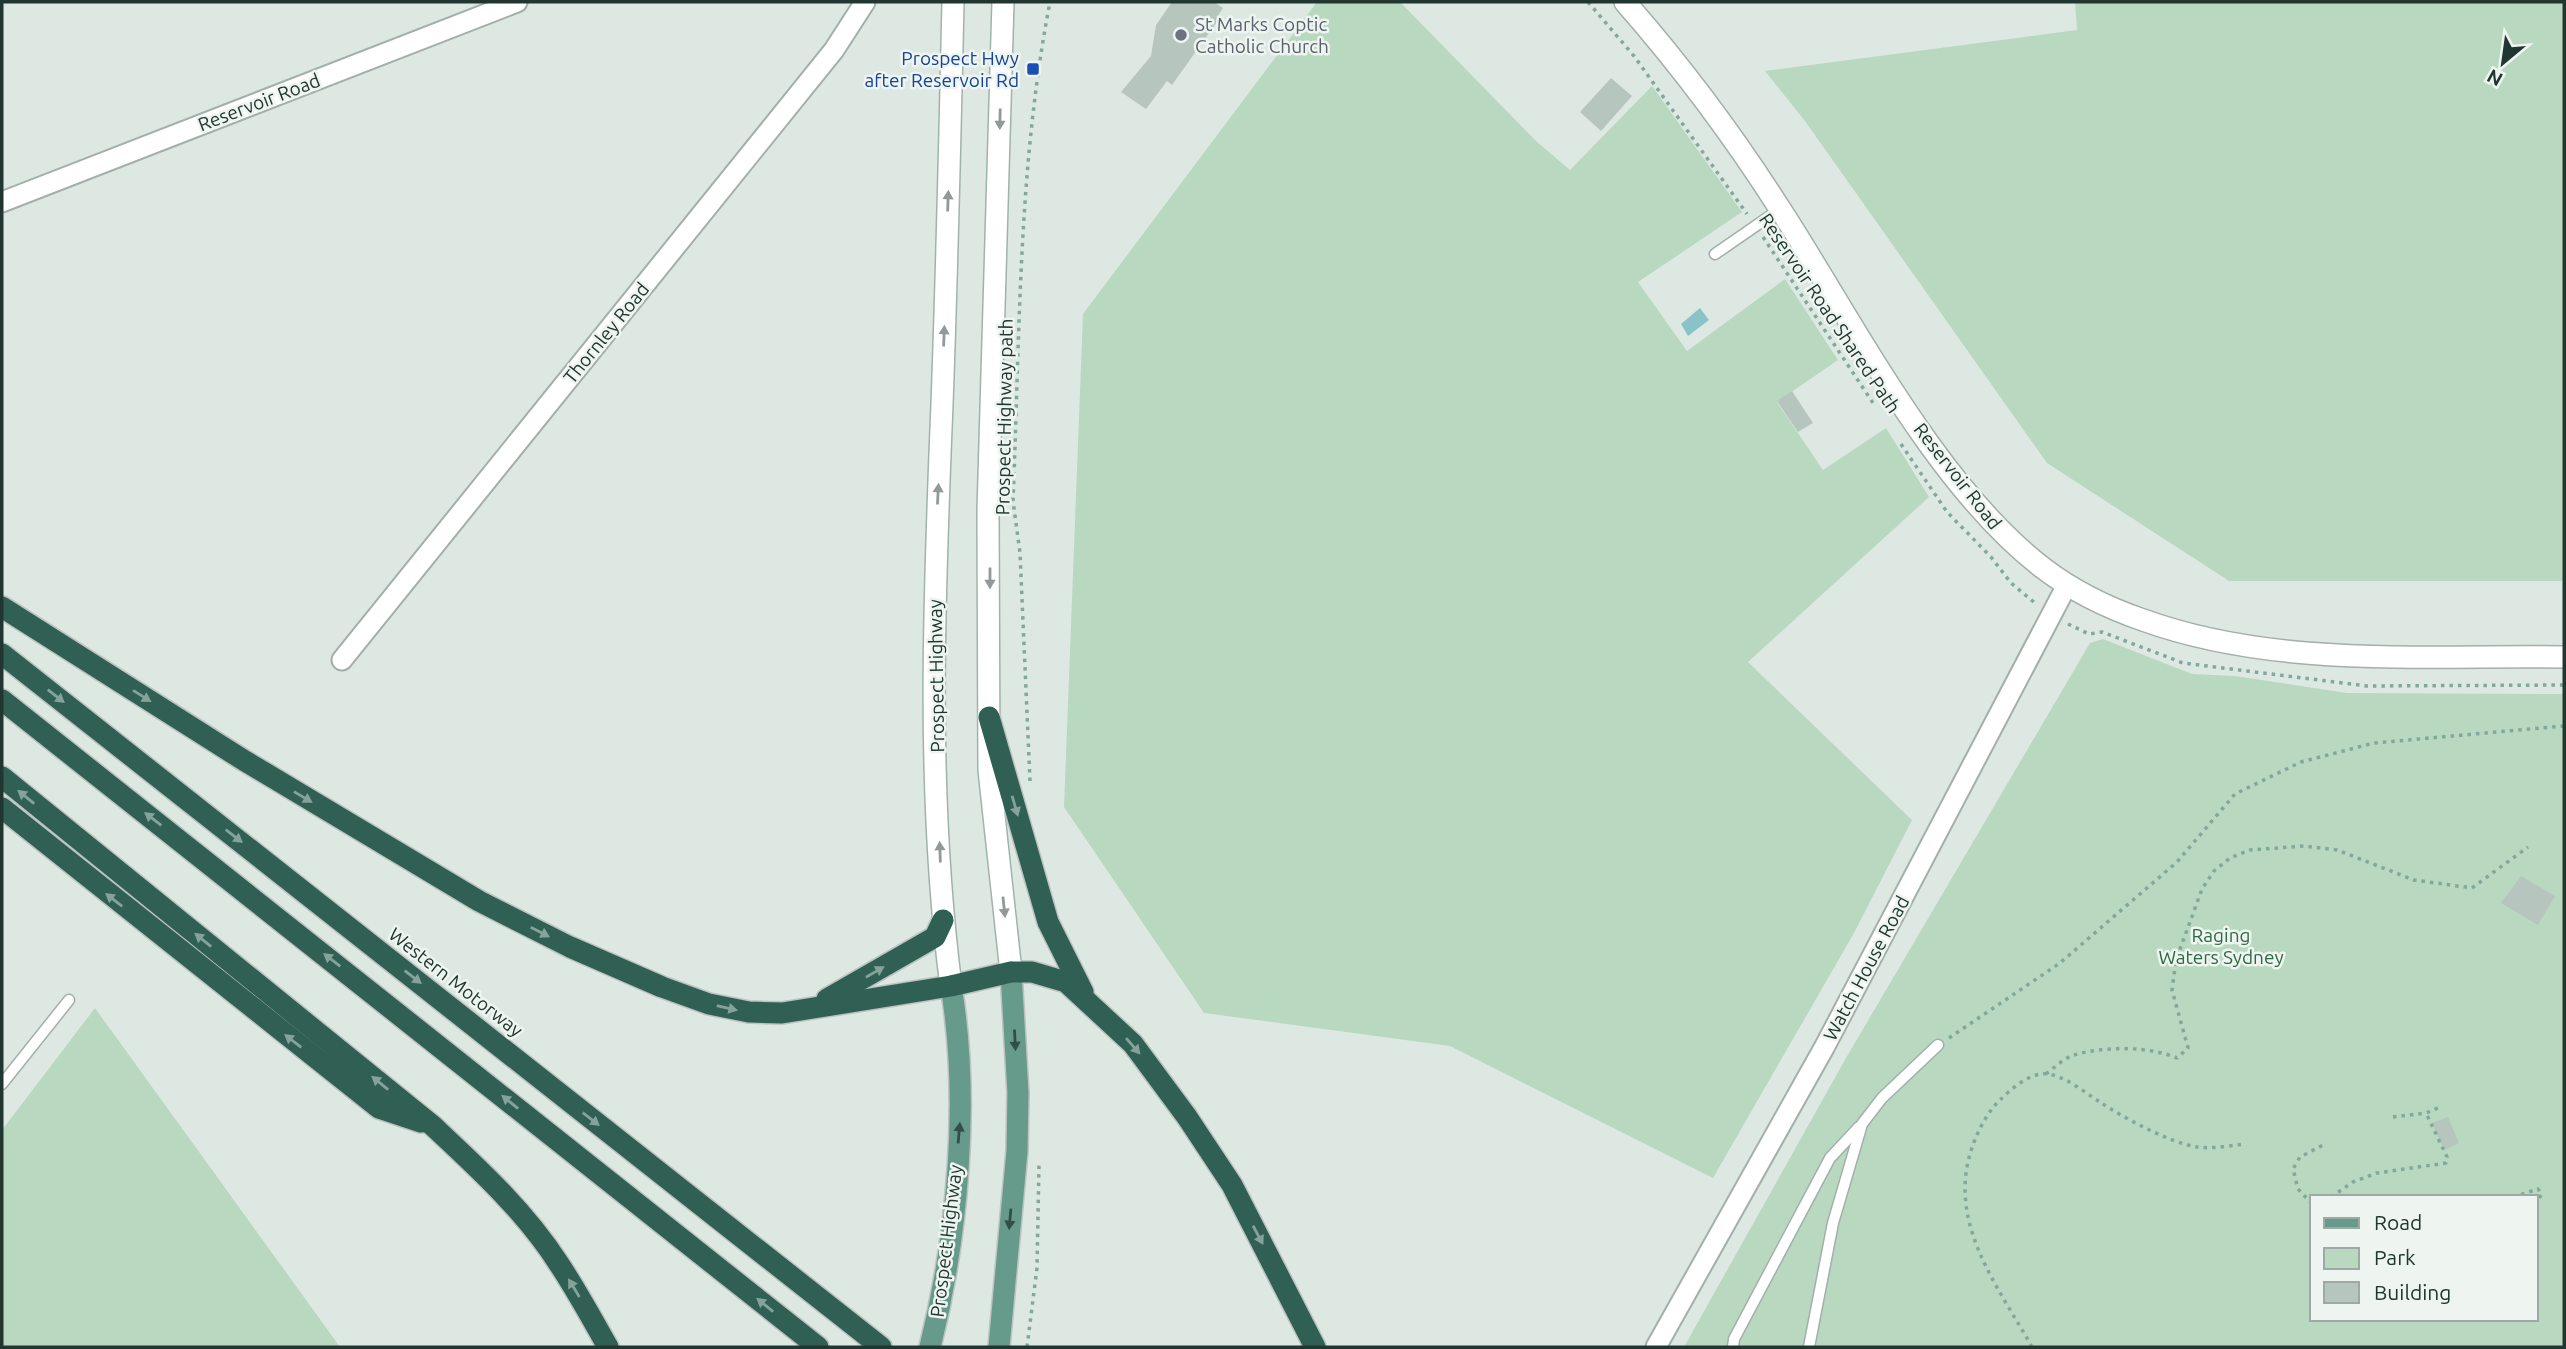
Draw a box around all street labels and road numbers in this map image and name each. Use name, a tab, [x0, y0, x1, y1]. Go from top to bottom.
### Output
street label: Reservoir Road	[195, 69, 323, 135]
street label: Reservoir Road Shared Path	[1755, 209, 1905, 417]
street label: Thornley Road	[559, 278, 653, 388]
street label: Prospect Highway path	[991, 318, 1017, 516]
street label: Reservoir Road	[1910, 418, 2006, 534]
street label: Prospect Highway	[924, 599, 948, 753]
street label: Watch House Road	[1819, 892, 1913, 1044]
street label: Western Motorway	[385, 923, 527, 1041]
street label: Prospect Highway	[926, 1164, 966, 1318]

